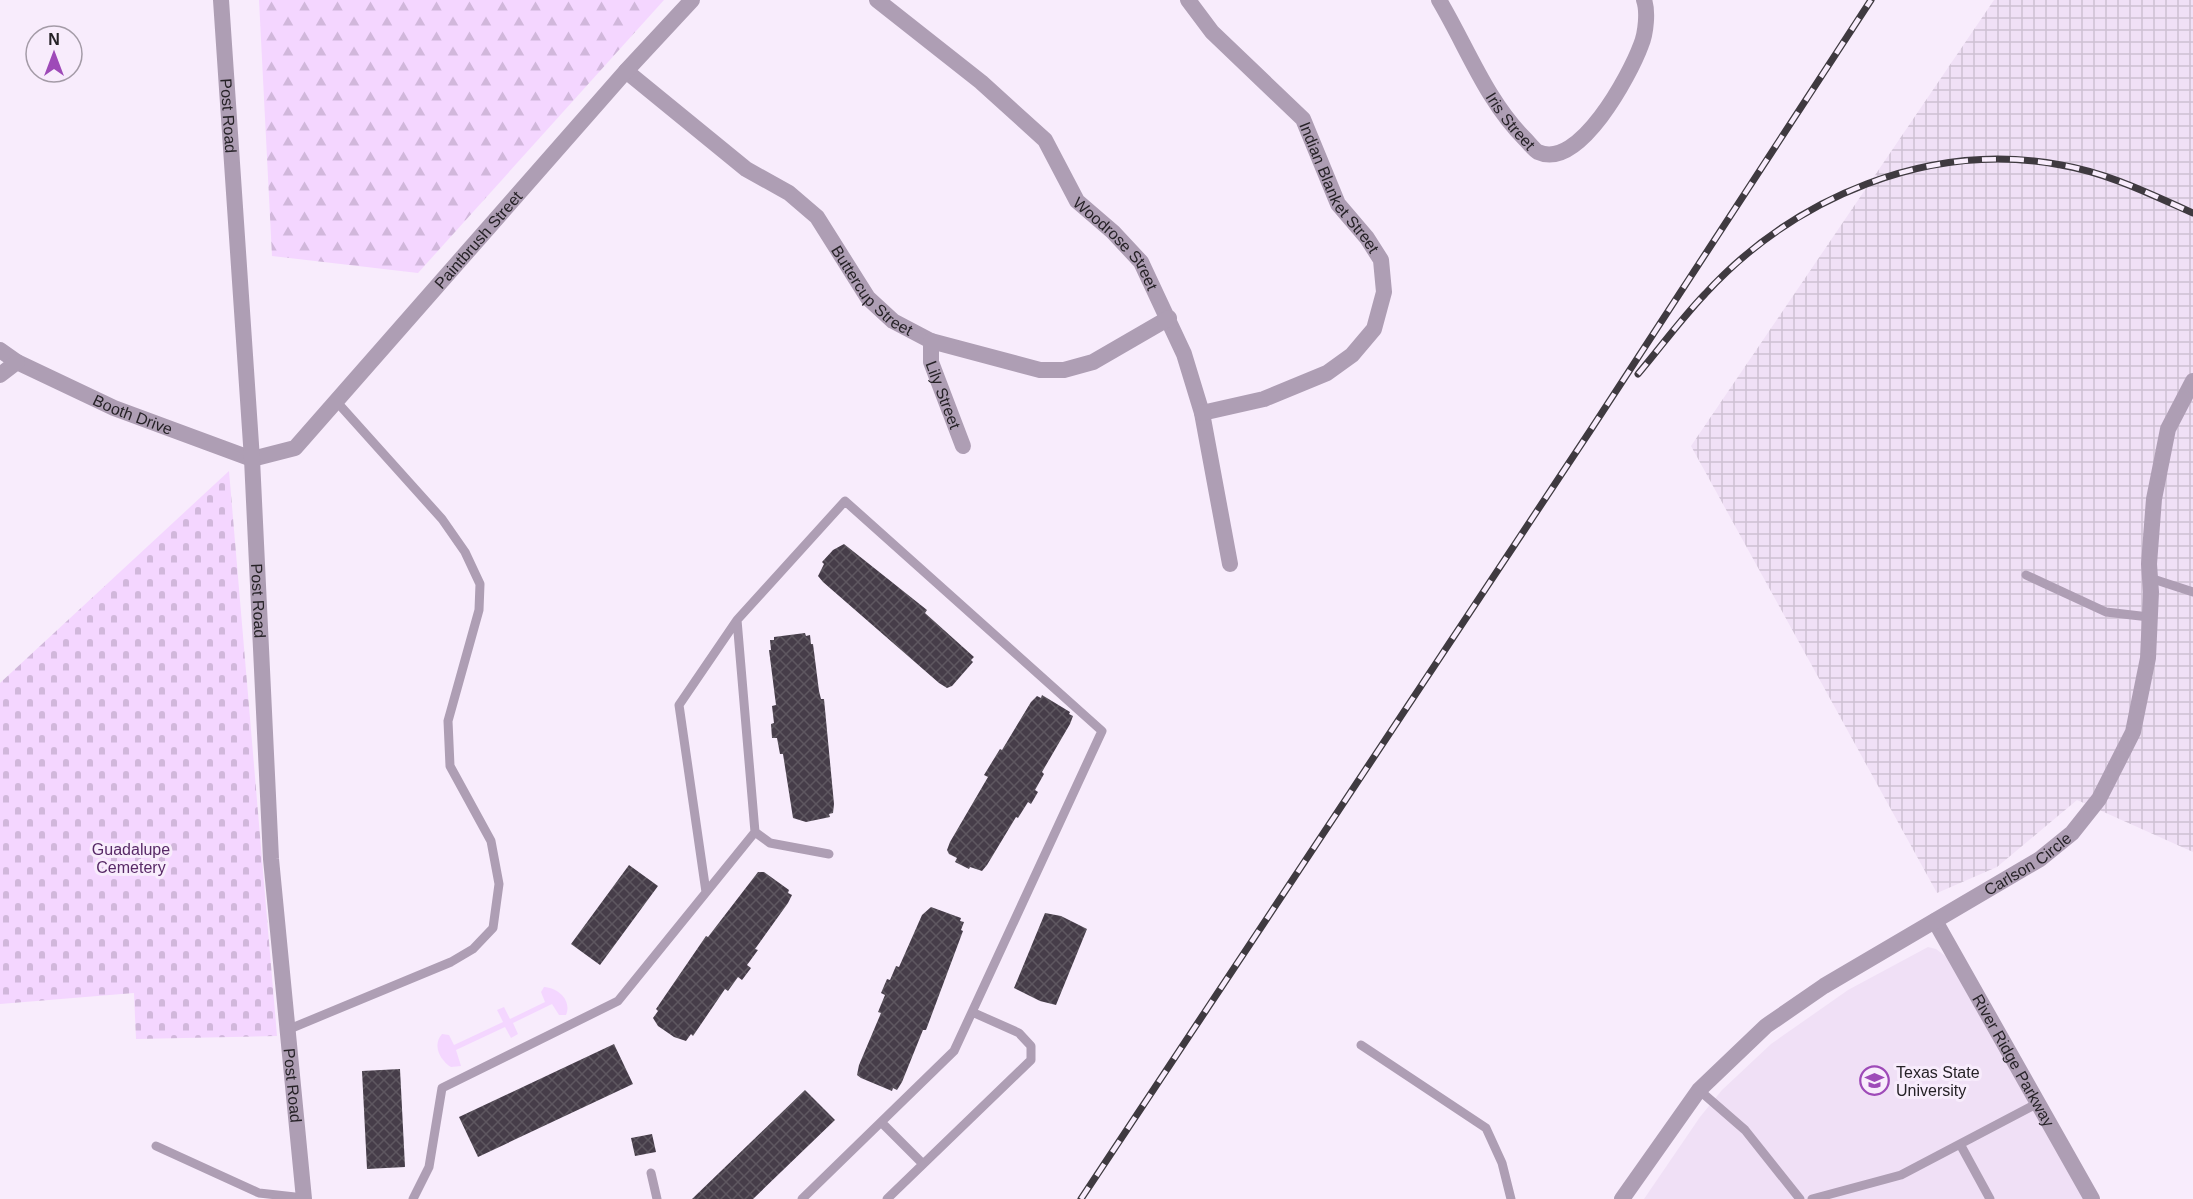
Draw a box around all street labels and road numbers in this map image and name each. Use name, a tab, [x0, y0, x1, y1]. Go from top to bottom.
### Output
street label: Post Road	[217, 78, 239, 154]
street label: Iris Street	[1482, 89, 1539, 154]
street label: Indian Blanket Street	[1296, 119, 1383, 257]
street label: Paintbrush Street	[431, 187, 526, 292]
street label: Woodrose Street	[1070, 194, 1161, 293]
street label: Buttercup Street	[828, 242, 916, 339]
street label: Lily Street	[922, 359, 964, 432]
street label: Booth Drive	[90, 391, 175, 438]
street label: Post Road	[248, 563, 268, 639]
street label: Carlson Circle	[1981, 829, 2075, 899]
street label: River Ridge Parkway	[1969, 991, 2057, 1130]
street label: Post Road	[280, 1047, 305, 1124]

